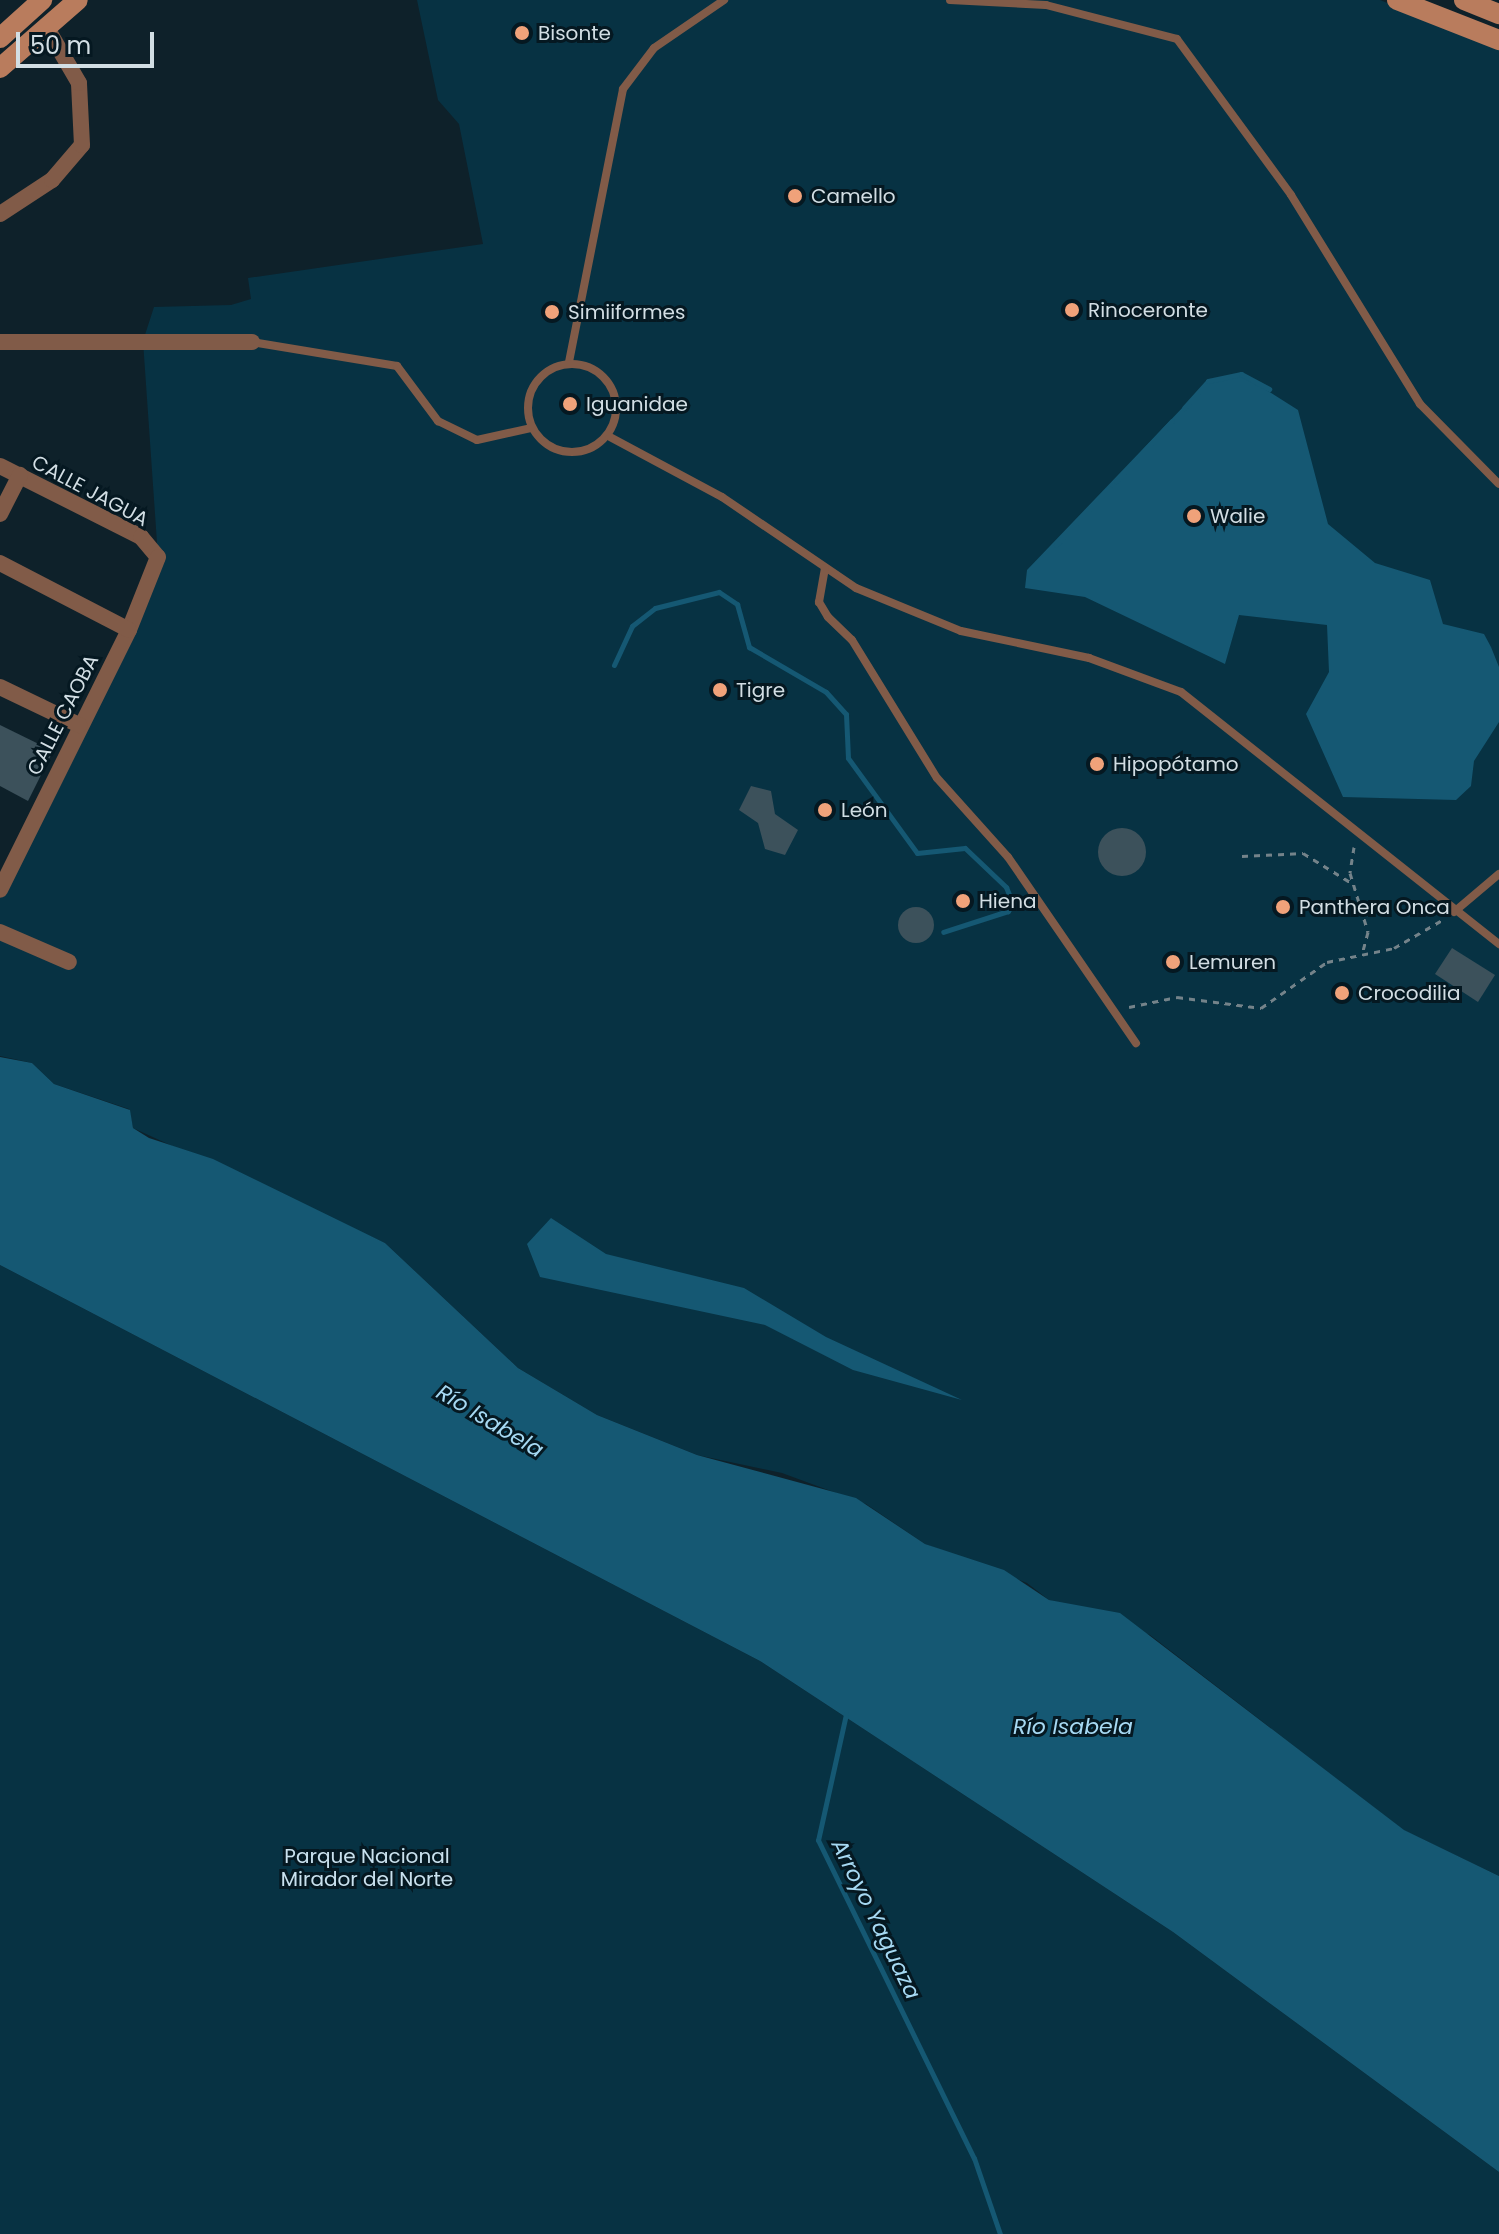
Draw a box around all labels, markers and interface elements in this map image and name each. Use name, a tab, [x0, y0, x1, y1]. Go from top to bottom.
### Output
scale bar	[20, 16, 158, 66]
place label: Bisonte	[538, 21, 611, 45]
marker: Bisonte	[513, 24, 531, 42]
text: 50 m	[30, 29, 91, 62]
place label: Camello	[811, 184, 896, 208]
marker: Camello	[786, 187, 804, 205]
place label: Rinoceronte	[1088, 298, 1208, 322]
place label: Simiiformes	[568, 300, 685, 324]
marker: Rinoceronte	[1063, 301, 1081, 319]
marker: Simiiformes	[543, 303, 561, 321]
place label: Iguanidae	[586, 392, 688, 416]
marker: Iguanidae	[561, 395, 579, 413]
street label: CALLE JAGUA	[28, 450, 152, 532]
place label: Walie	[1210, 504, 1265, 528]
marker: Walie	[1185, 507, 1203, 525]
street label: CALLE CAOBA	[22, 651, 104, 779]
place label: Tigre	[736, 678, 785, 702]
marker: Tigre	[711, 681, 729, 699]
place label: Hipopótamo	[1113, 752, 1239, 776]
marker: Hipopótamo	[1088, 755, 1106, 773]
place label: León	[841, 798, 888, 822]
marker: León	[816, 801, 834, 819]
place label: Hiena	[979, 889, 1036, 913]
marker: Hiena	[954, 892, 972, 910]
place label: Panthera Onca	[1299, 895, 1450, 919]
marker: Panthera Onca	[1274, 898, 1292, 916]
place label: Lemuren	[1189, 950, 1276, 974]
marker: Lemuren	[1164, 953, 1182, 971]
place label: Crocodilia	[1358, 981, 1460, 1005]
marker: Crocodilia	[1333, 984, 1351, 1002]
water label: Río Isabela	[432, 1379, 548, 1463]
water label: Río Isabela	[1013, 1714, 1133, 1740]
water label: Arroyo Yaguaza	[826, 1835, 926, 2003]
park label: Parque Nacional Mirador del Norte	[281, 1845, 453, 1892]

